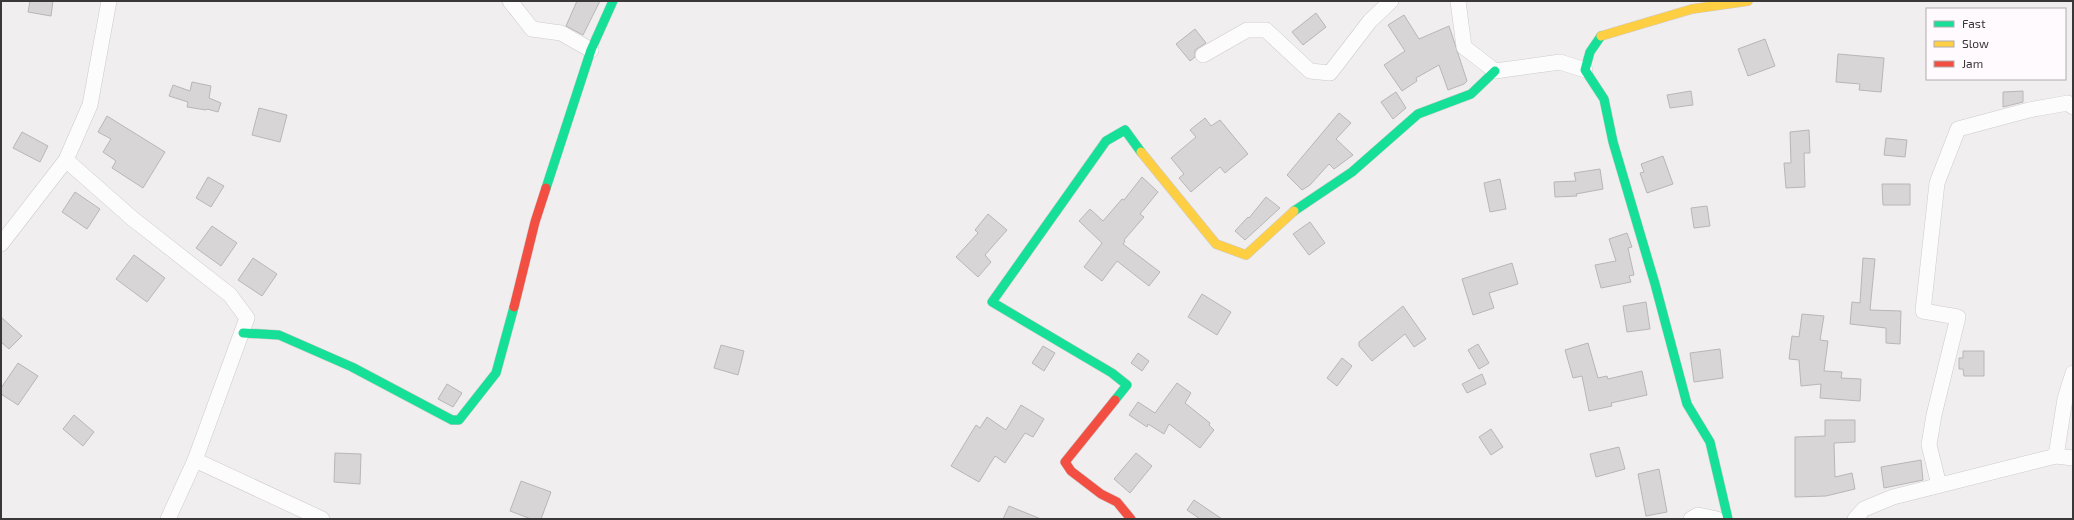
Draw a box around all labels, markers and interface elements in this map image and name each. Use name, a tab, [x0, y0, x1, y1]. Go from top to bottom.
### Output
legend	[1926, 8, 2066, 80]
text: Fast	[1962, 16, 1986, 30]
text: Slow	[1962, 36, 1989, 50]
text: Jam	[1962, 56, 1983, 70]

